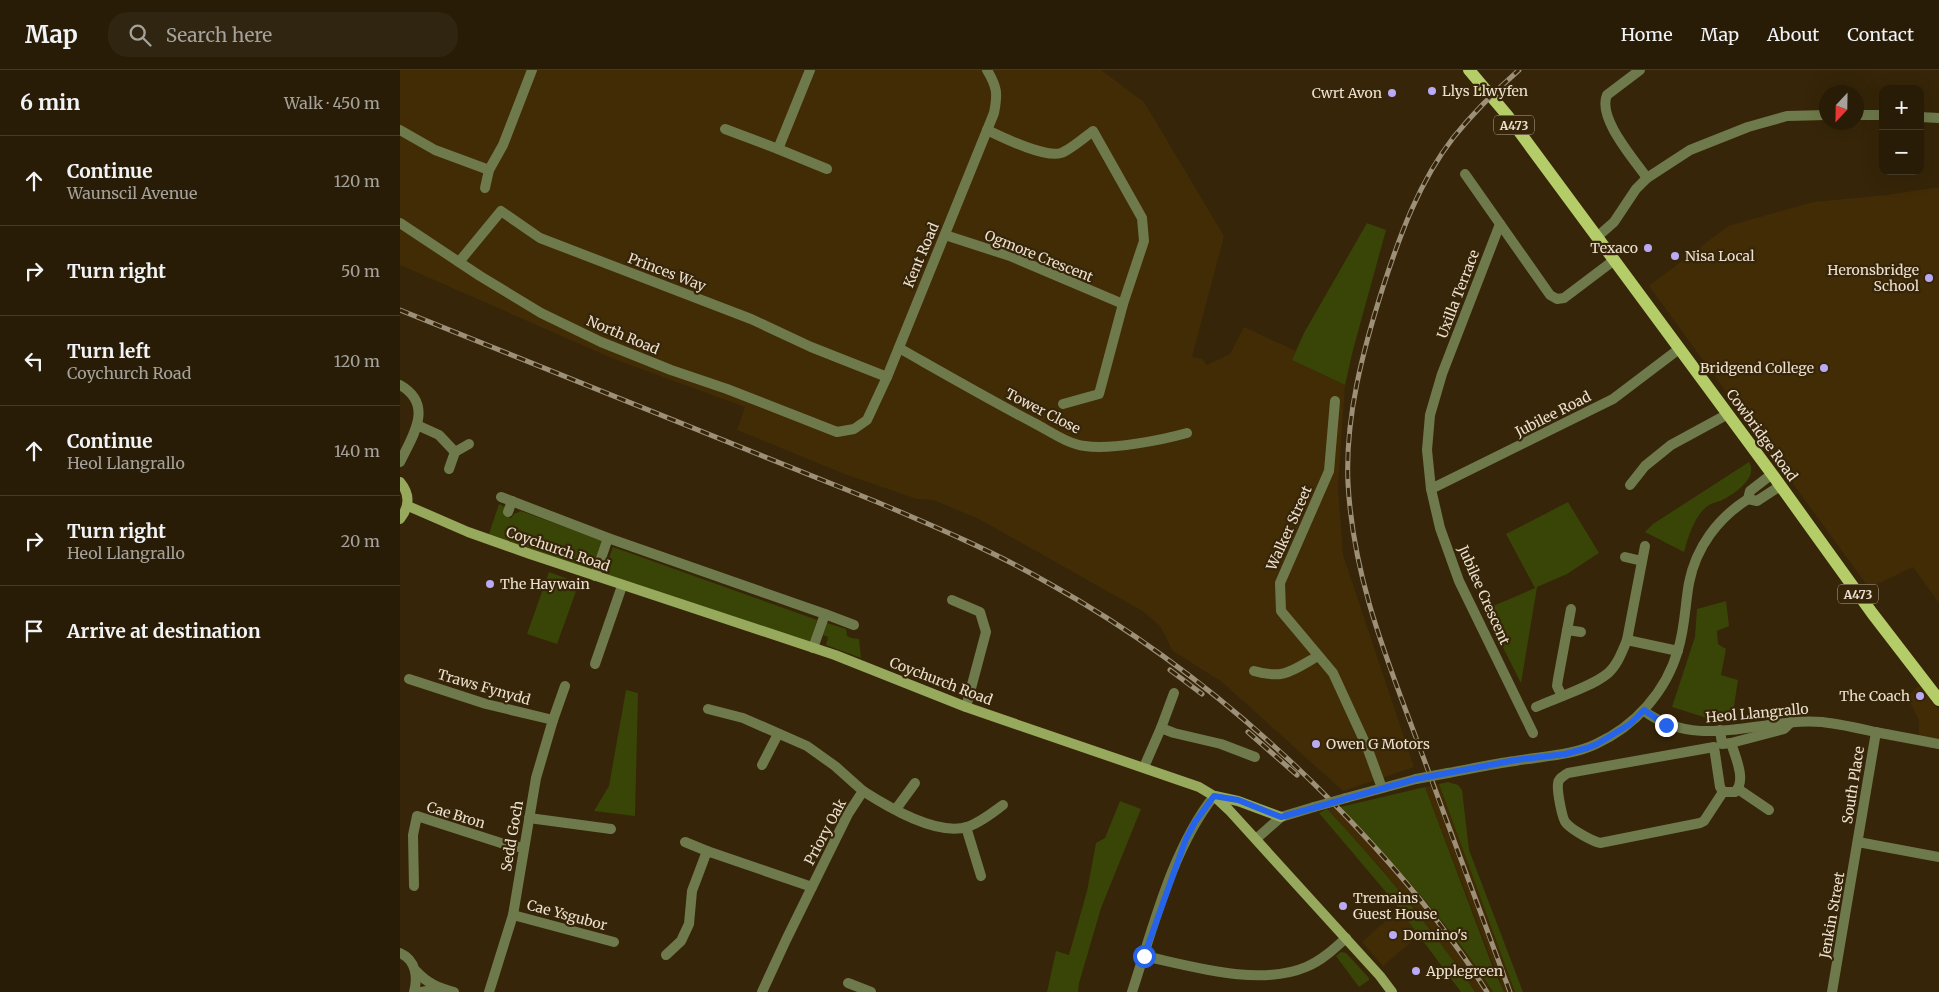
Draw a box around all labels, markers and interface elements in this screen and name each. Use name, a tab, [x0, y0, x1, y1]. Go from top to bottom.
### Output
search box	[108, 12, 458, 57]
text: Map	[25, 19, 78, 50]
icon: search	[126, 21, 154, 49]
text: Search here	[166, 23, 272, 47]
text: Home	[1621, 23, 1673, 46]
text: Map	[1701, 23, 1739, 46]
text: About	[1767, 23, 1819, 46]
text: Contact	[1847, 23, 1914, 46]
place label: Llys Llwyfen	[1442, 82, 1528, 100]
place label: Cwrt Avon	[1312, 84, 1382, 102]
marker: Llys Llwyfen	[1426, 85, 1438, 97]
north arrow	[1819, 85, 1864, 130]
map controls	[1879, 85, 1924, 175]
button: +	[1879, 85, 1924, 130]
marker: Cwrt Avon	[1386, 87, 1398, 99]
text: 6 min	[20, 89, 80, 116]
text: Walk · 450 m	[284, 93, 380, 113]
road number: A473	[1494, 116, 1534, 134]
button: −	[1879, 130, 1924, 175]
text: Continue	[67, 159, 153, 183]
icon: ahead	[20, 167, 48, 195]
text: 120 m	[334, 171, 380, 191]
text: Waunscil Avenue	[67, 183, 197, 203]
street label: Kent Road	[899, 219, 943, 290]
street label: Ogmore Crescent	[982, 226, 1096, 286]
place label: Texaco	[1590, 239, 1638, 257]
marker: Texaco	[1642, 242, 1654, 254]
street label: Uxilla Terrace	[1433, 247, 1483, 341]
place label: Nisa Local	[1685, 247, 1755, 265]
street label: Princes Way	[625, 249, 709, 295]
marker: Nisa Local	[1669, 250, 1681, 262]
icon: right	[20, 257, 48, 285]
text: Turn right	[67, 259, 166, 283]
text: 50 m	[341, 261, 380, 281]
place label: Heronsbridge School	[1827, 261, 1920, 295]
marker: Heronsbridge School	[1923, 272, 1935, 284]
street label: North Road	[584, 312, 663, 359]
text: Turn left	[67, 339, 151, 363]
icon: left	[20, 347, 48, 375]
text: 120 m	[334, 351, 380, 371]
place label: Bridgend College	[1700, 359, 1814, 377]
marker: Bridgend College	[1818, 362, 1830, 374]
text: Coychurch Road	[67, 363, 191, 383]
street label: Tower Close	[1002, 384, 1084, 438]
street label: Cowbridge Road	[1723, 385, 1802, 485]
street label: Jubilee Road	[1511, 387, 1594, 441]
text: Continue	[67, 429, 153, 453]
icon: ahead	[20, 437, 48, 465]
text: 140 m	[334, 441, 380, 461]
text: Heol Llangrallo	[67, 453, 185, 473]
street label: Walker Street	[1262, 482, 1316, 574]
text: Turn right	[67, 519, 166, 543]
street label: Coychurch Road	[504, 523, 613, 575]
icon: right	[20, 527, 48, 555]
text: 20 m	[341, 531, 380, 551]
street label: Jubilee Crescent	[1454, 542, 1514, 648]
text: Heol Llangrallo	[67, 543, 185, 563]
place label: The Haywain	[500, 575, 590, 593]
marker: The Haywain	[484, 578, 496, 590]
road number: A473	[1838, 584, 1878, 604]
icon: arrive	[20, 617, 48, 645]
text: Arrive at destination	[67, 619, 261, 643]
street label: Coychurch Road	[887, 653, 996, 709]
street label: Traws Fynydd	[435, 665, 533, 709]
place label: The Coach	[1839, 687, 1910, 705]
marker: The Coach	[1914, 690, 1926, 702]
street label: Heol Llangrallo	[1705, 700, 1809, 726]
route end	[1655, 714, 1678, 737]
place label: Owen G Motors	[1326, 735, 1430, 753]
marker: Owen G Motors	[1310, 738, 1322, 750]
street label: South Place	[1838, 745, 1868, 825]
street label: Priory Oak	[800, 796, 850, 868]
street label: Cae Bron	[425, 798, 487, 832]
street label: Sedd Goch	[497, 799, 527, 873]
street label: Jenkin Street	[1815, 870, 1849, 961]
place label: Tremains Guest House	[1353, 889, 1437, 923]
street label: Cae Ysgubor	[525, 896, 609, 934]
marker: Tremains Guest House	[1337, 900, 1349, 912]
place label: Domino's	[1403, 926, 1468, 944]
marker: Domino's	[1387, 929, 1399, 941]
route start	[1133, 945, 1156, 968]
place label: Applegreen	[1425, 962, 1503, 980]
marker: Applegreen	[1410, 965, 1422, 977]

